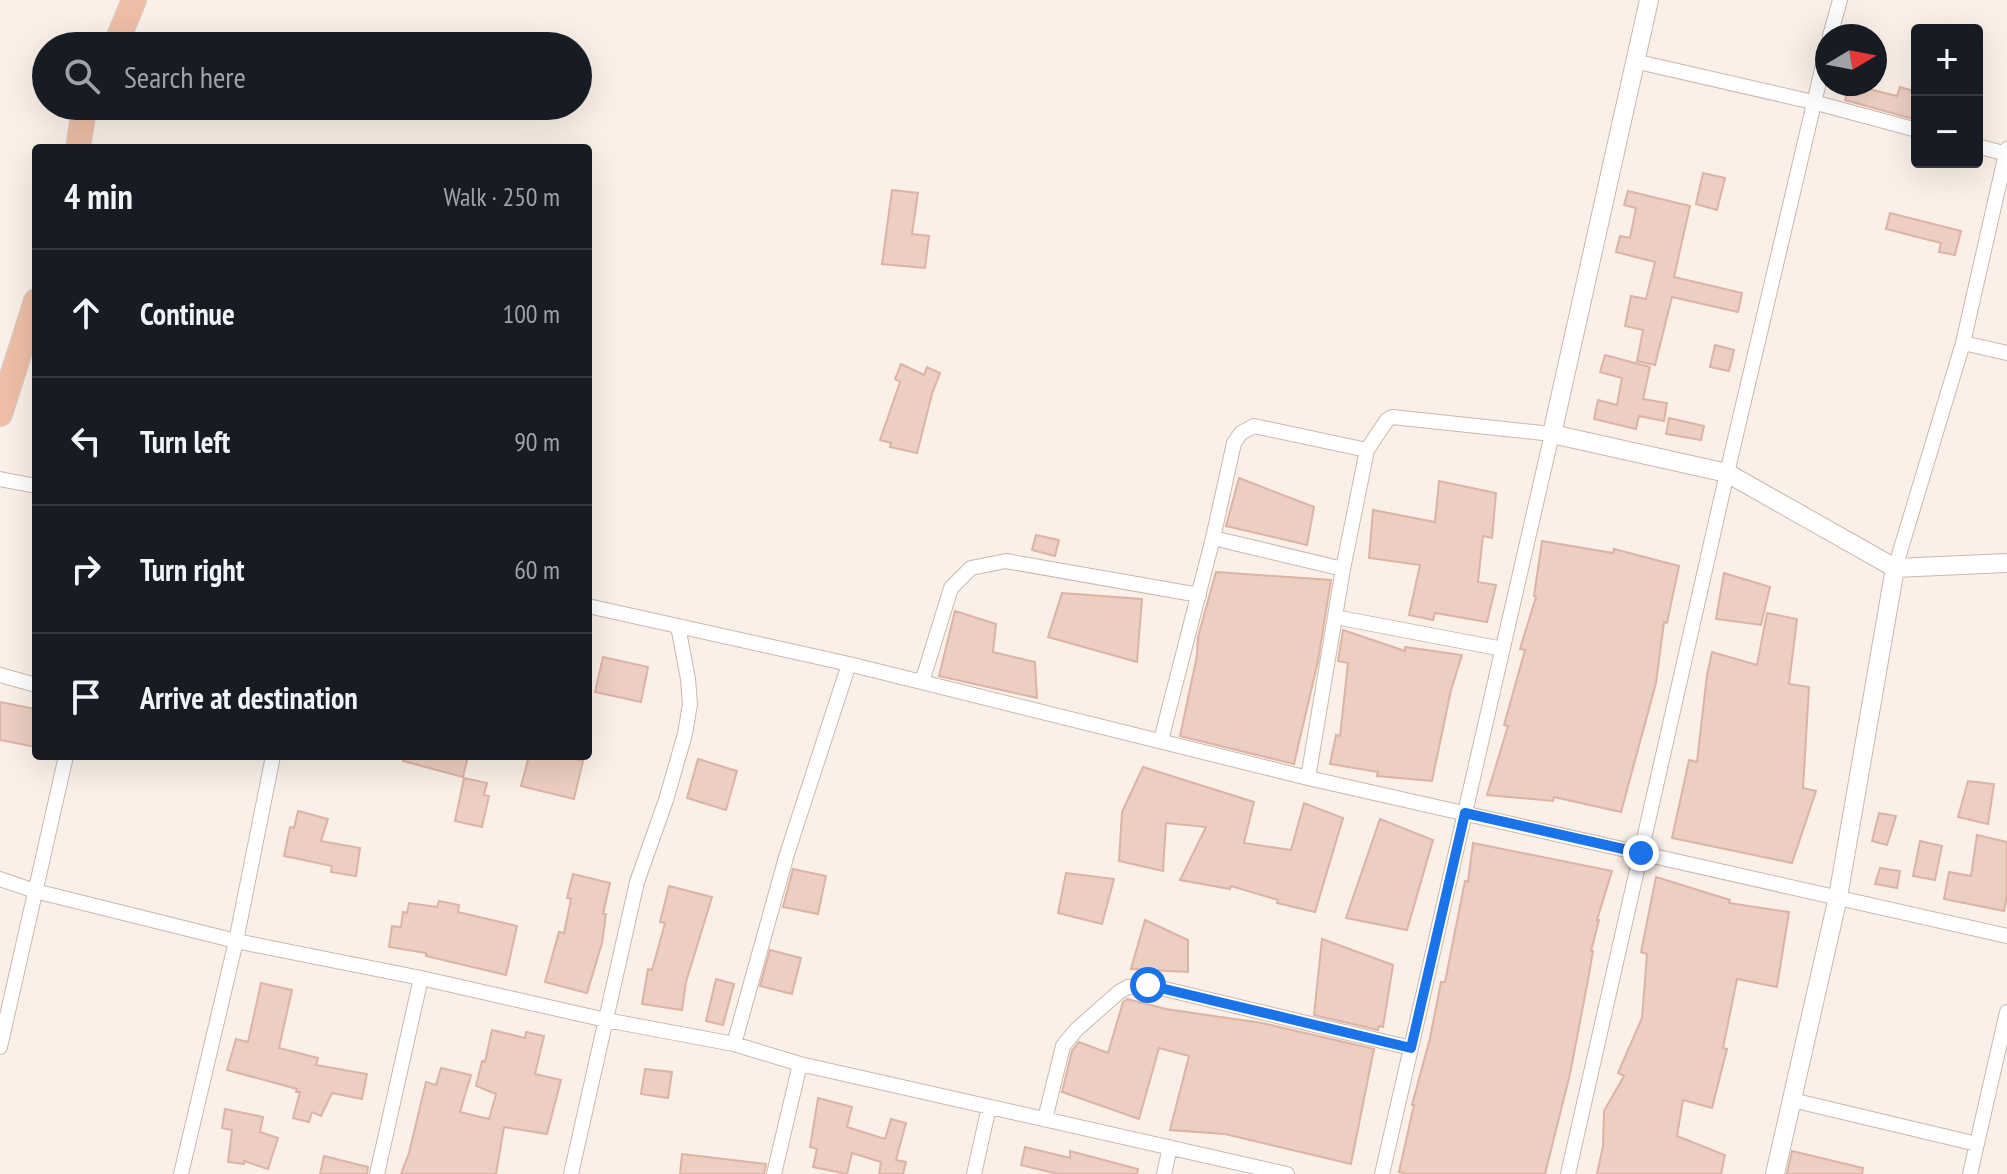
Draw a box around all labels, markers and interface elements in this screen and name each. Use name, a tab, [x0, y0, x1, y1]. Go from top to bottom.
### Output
north arrow	[1815, 24, 1887, 96]
map controls	[1911, 24, 1983, 168]
button: +	[1911, 24, 1983, 96]
search box	[32, 32, 592, 120]
icon: search	[60, 54, 104, 98]
text: Search here	[124, 57, 246, 96]
button: −	[1911, 96, 1983, 168]
text: 4 min	[64, 174, 133, 218]
text: Walk · 250 m	[443, 180, 560, 213]
icon: ahead	[64, 291, 108, 335]
text: Continue	[140, 294, 235, 333]
text: 100 m	[502, 297, 560, 330]
icon: left	[64, 419, 108, 463]
text: Turn left	[140, 422, 230, 461]
text: 90 m	[514, 425, 560, 458]
icon: right	[64, 547, 108, 591]
text: Turn right	[140, 550, 244, 589]
text: 60 m	[514, 553, 560, 586]
icon: arrive	[64, 675, 108, 719]
text: Arrive at destination	[140, 678, 358, 717]
route end	[1623, 835, 1659, 871]
route start	[1130, 967, 1166, 1003]

